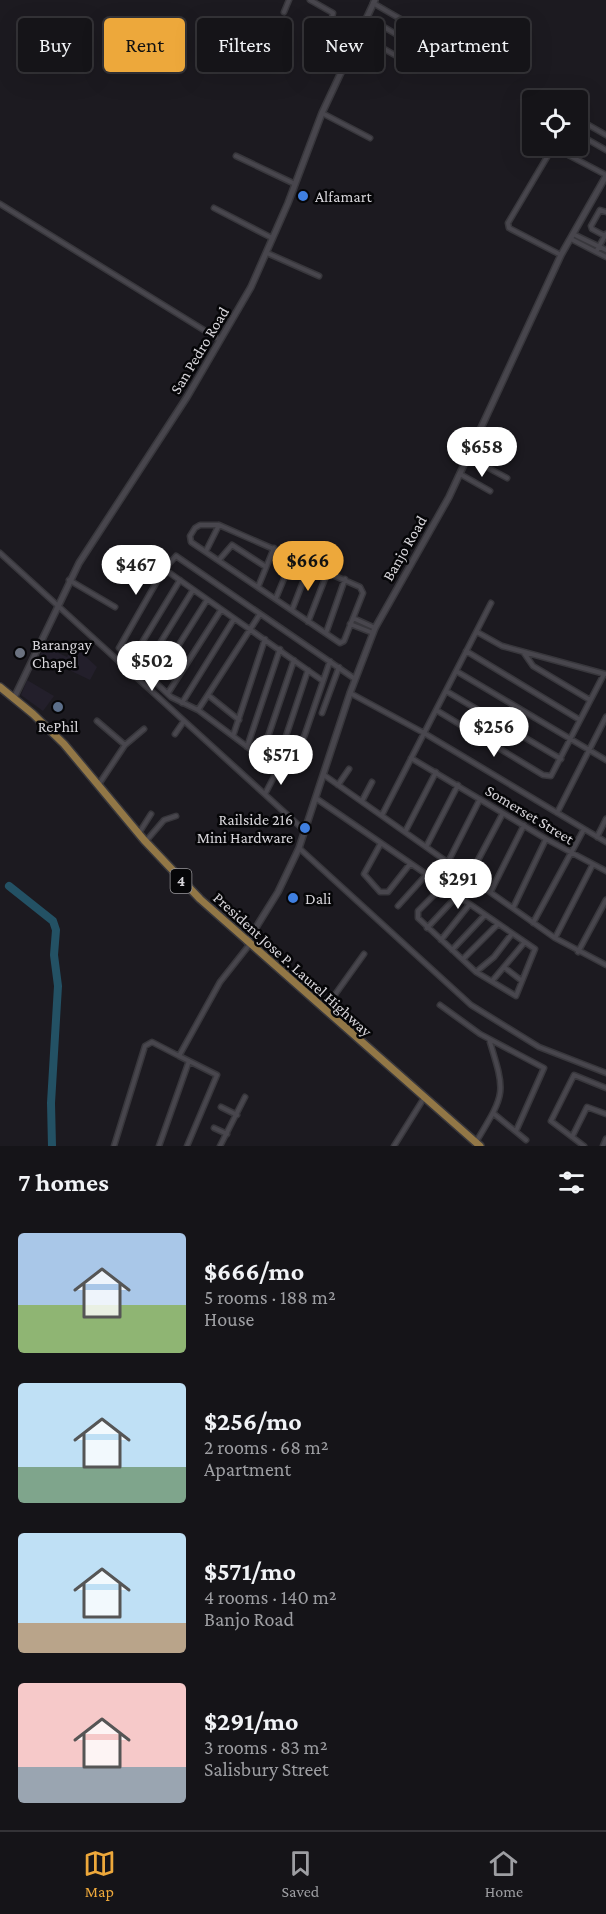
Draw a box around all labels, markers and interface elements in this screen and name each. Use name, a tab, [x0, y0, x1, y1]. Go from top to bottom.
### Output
chip: Buy	[18, 18, 92, 72]
chip: Rent	[104, 18, 185, 72]
chip: Filters	[197, 18, 292, 72]
chip: New	[304, 18, 384, 72]
chip: Apartment	[396, 18, 530, 72]
map controls	[522, 90, 588, 156]
button: locate	[522, 90, 588, 156]
place label: Alfamart	[315, 188, 372, 205]
marker: Alfamart	[296, 189, 310, 203]
street label: San Pedro Road	[167, 303, 232, 397]
pin: $658	[446, 427, 518, 478]
text: $658	[461, 435, 503, 457]
street label: Banjo Road	[379, 512, 431, 584]
pin: $666	[272, 541, 344, 592]
pin: $467	[100, 545, 172, 596]
text: $666	[287, 549, 329, 571]
text: $467	[116, 553, 156, 575]
place label: Barangay Chapel	[32, 636, 93, 672]
pin: $502	[116, 641, 188, 692]
marker: Barangay Chapel	[13, 646, 27, 660]
text: $502	[131, 649, 173, 671]
marker: RePhil	[51, 700, 65, 714]
pin: $256	[458, 707, 530, 758]
text: $256	[474, 715, 514, 737]
place label: RePhil	[38, 718, 78, 735]
pin: $571	[245, 735, 317, 786]
text: $571	[263, 743, 299, 765]
street label: Somerset Street	[483, 781, 578, 848]
place label: Railside 216 Mini Hardware	[197, 811, 293, 846]
marker: Railside 216 Mini Hardware	[298, 821, 312, 835]
pin: $291	[422, 859, 494, 910]
text: $291	[439, 867, 477, 889]
road number: 4	[170, 869, 192, 893]
street label: President Jose P. Laurel Highway	[209, 889, 376, 1041]
place label: Dali	[305, 890, 331, 907]
marker: Dali	[286, 891, 300, 905]
icon: filters	[555, 1166, 588, 1199]
text: 7 homes	[18, 1168, 109, 1197]
icon: home	[66, 1257, 138, 1329]
text: $666/mo	[204, 1257, 304, 1286]
text: 5 rooms · 188 m²	[204, 1286, 336, 1308]
text: House	[204, 1308, 254, 1330]
icon: home	[66, 1407, 138, 1479]
text: $256/mo	[204, 1407, 302, 1436]
text: 2 rooms · 68 m²	[204, 1436, 329, 1458]
text: Apartment	[204, 1458, 291, 1480]
icon: home	[66, 1557, 138, 1629]
text: $571/mo	[204, 1557, 296, 1586]
text: 4 rooms · 140 m²	[204, 1586, 337, 1608]
text: Banjo Road	[204, 1608, 294, 1630]
icon: home	[66, 1707, 138, 1779]
text: $291/mo	[204, 1707, 299, 1736]
text: 3 rooms · 83 m²	[204, 1736, 327, 1758]
text: Salisbury Street	[204, 1758, 329, 1780]
tab: Map	[83, 1847, 116, 1900]
tab: Saved	[282, 1847, 319, 1900]
tab: Home	[485, 1847, 523, 1900]

